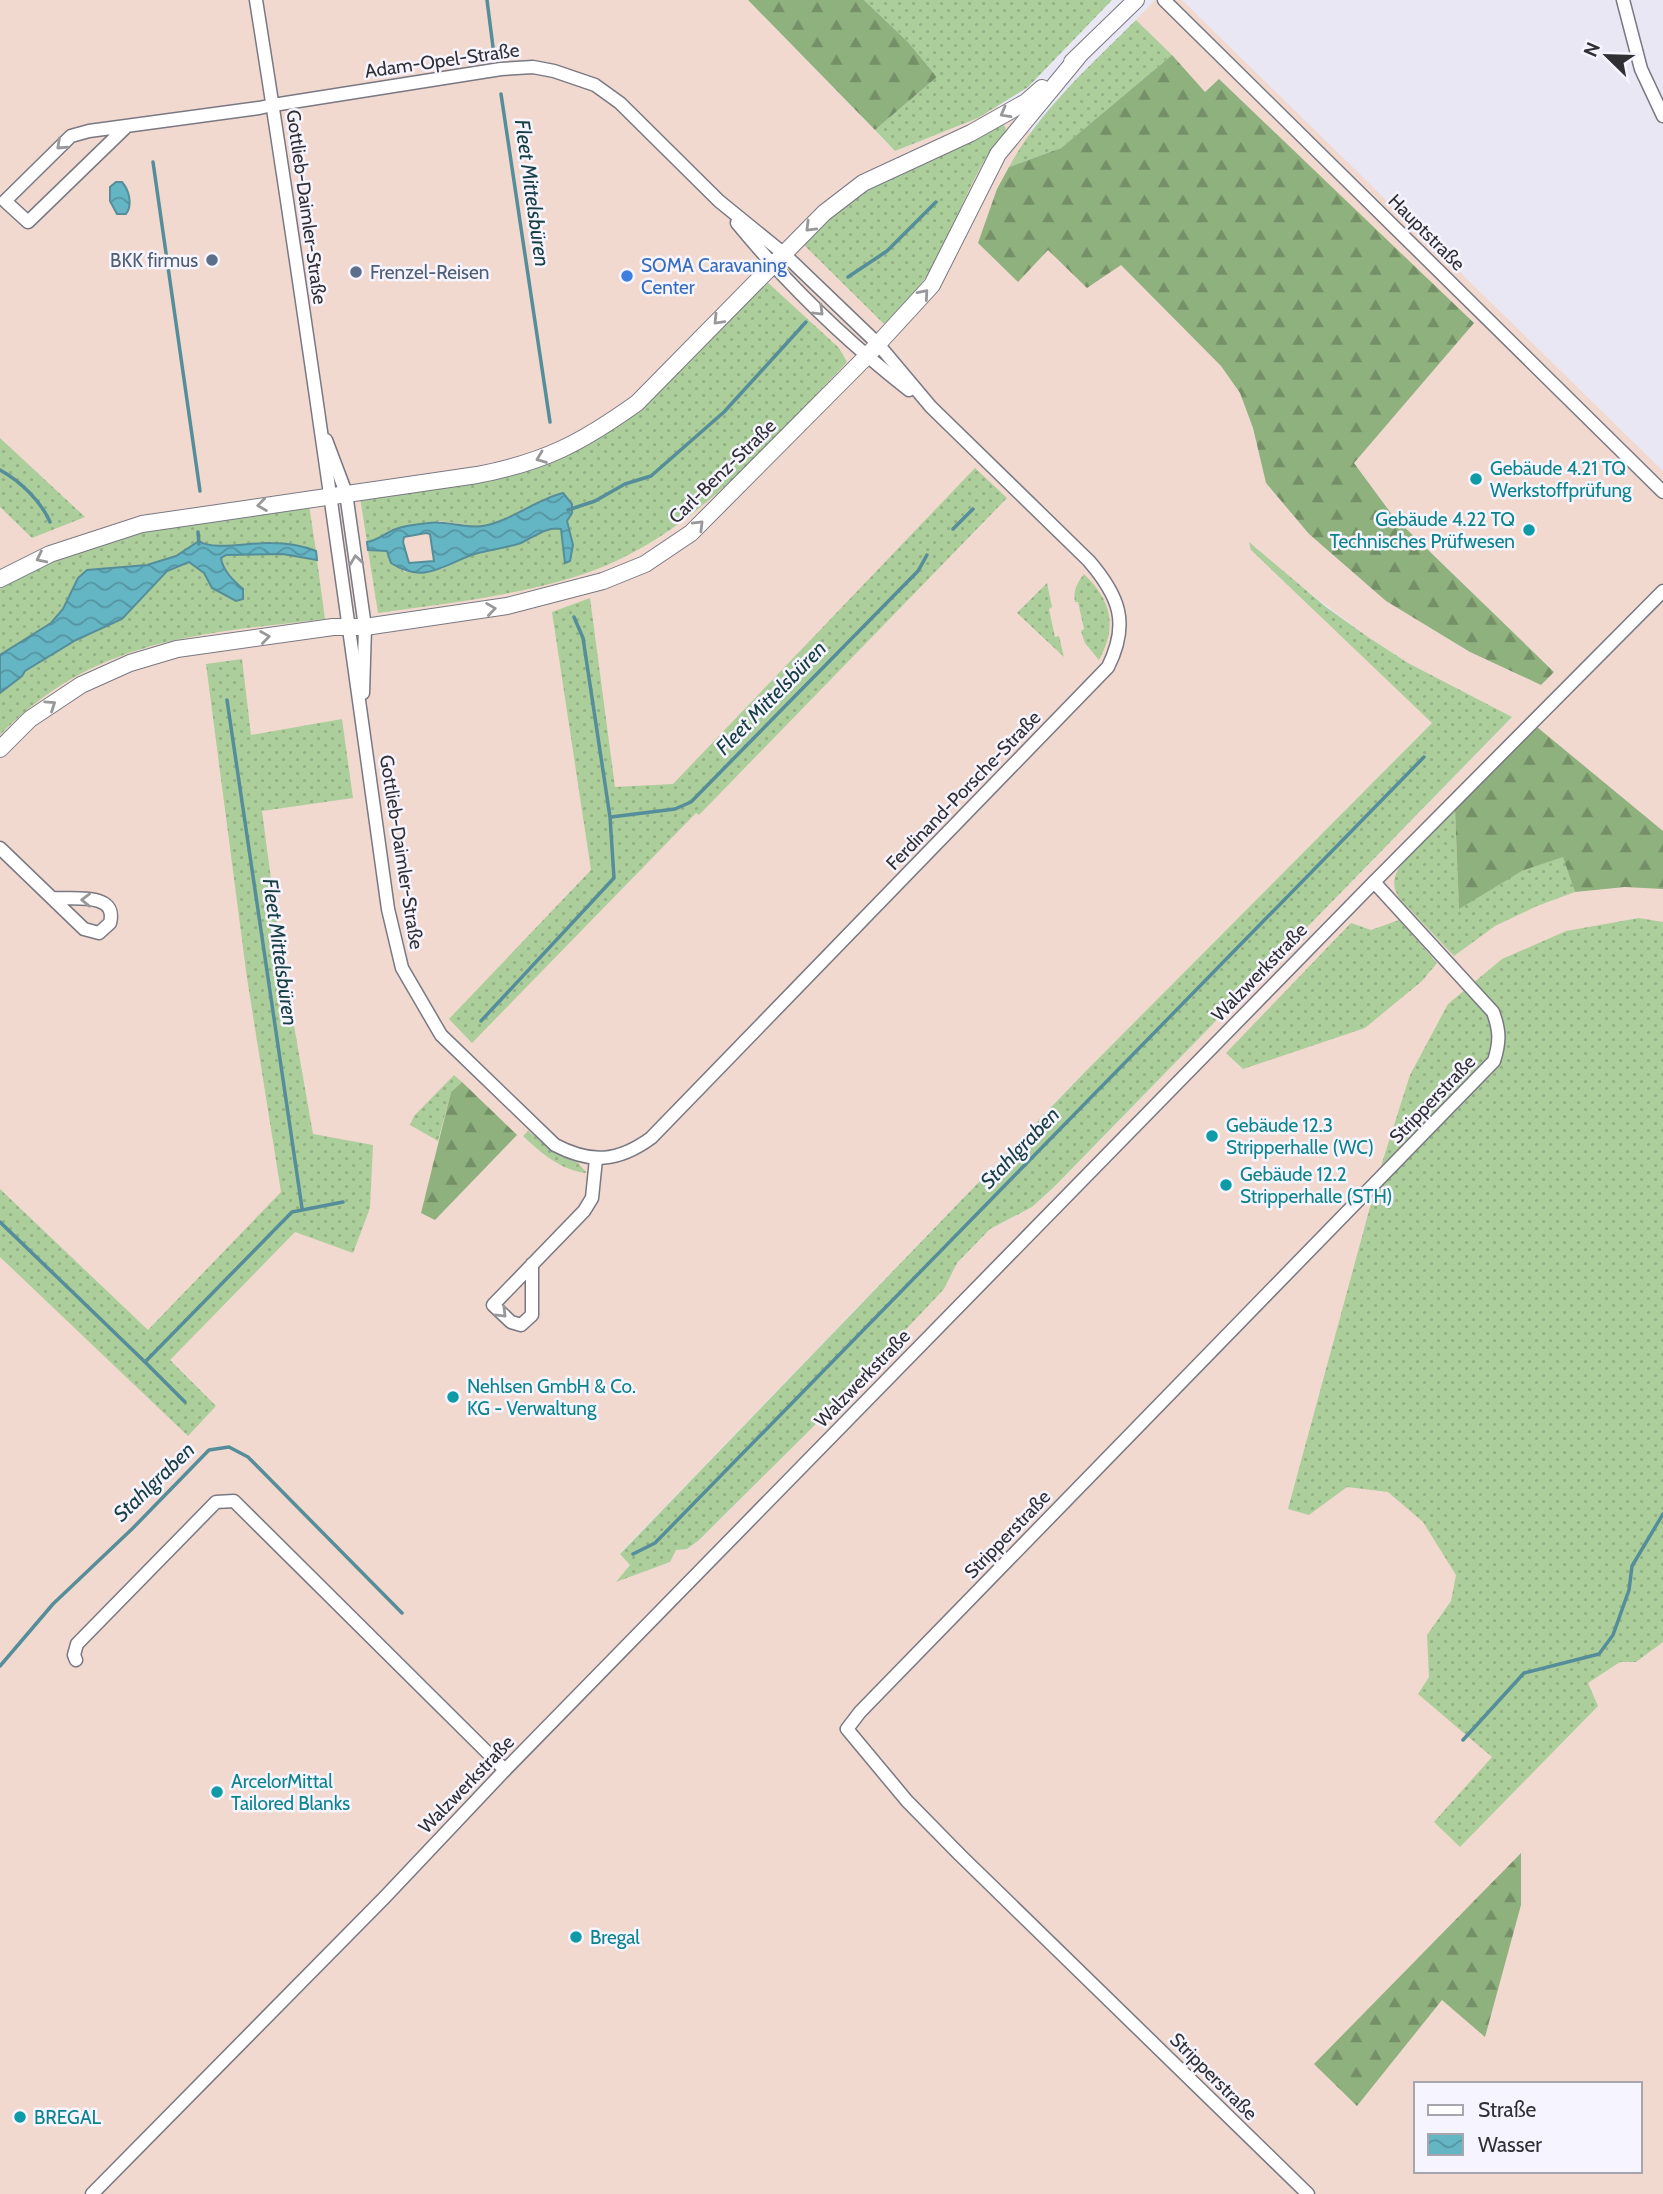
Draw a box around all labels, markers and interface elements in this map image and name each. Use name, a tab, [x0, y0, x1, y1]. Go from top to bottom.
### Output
north arrow	[1572, 21, 1642, 91]
street label: Adam-Opel-Straße	[363, 38, 521, 83]
text: N	[1579, 39, 1605, 60]
one-way arrow	[1000, 105, 1012, 118]
street label: Gottlieb-Daimler-Straße	[281, 108, 332, 306]
water label: Fleet Mittelsbüren	[510, 118, 555, 268]
one-way arrow	[56, 137, 69, 150]
street label: Hauptstraße	[1384, 189, 1470, 276]
one-way arrow	[805, 219, 818, 232]
place label: BKK firmus	[110, 249, 198, 272]
marker: BKK firmus	[204, 252, 220, 268]
place label: SOMA Caravaning Center	[641, 254, 787, 299]
place label: Frenzel-Reisen	[370, 261, 489, 284]
marker: Frenzel-Reisen	[348, 264, 364, 280]
marker: SOMA Caravaning Center	[619, 268, 635, 284]
one-way arrow	[916, 289, 928, 302]
one-way arrow	[811, 302, 824, 315]
one-way arrow	[714, 311, 727, 324]
street label: Carl-Benz-Straße	[664, 414, 781, 528]
one-way arrow	[536, 450, 548, 464]
place label: Gebäude 4.21 TQ Werkstoffprüfung	[1490, 457, 1632, 502]
marker: Gebäude 4.21 TQ Werkstoffprüfung	[1468, 471, 1484, 487]
one-way arrow	[256, 497, 267, 512]
place label: Gebäude 4.22 TQ Technisches Prüfwesen	[1330, 508, 1515, 553]
one-way arrow	[691, 521, 704, 534]
marker: Gebäude 4.22 TQ Technisches Prüfwesen	[1521, 522, 1537, 538]
one-way arrow	[36, 550, 48, 564]
one-way arrow	[348, 554, 363, 566]
one-way arrow	[485, 601, 497, 616]
one-way arrow	[259, 629, 271, 644]
water label: Fleet Mittelsbüren	[710, 636, 831, 760]
one-way arrow	[44, 700, 57, 713]
street label: Ferdinand-Porsche-Straße	[881, 706, 1046, 875]
street label: Gottlieb-Daimler-Straße	[375, 753, 428, 951]
water label: Fleet Mittelsbüren	[258, 877, 303, 1027]
one-way arrow	[80, 892, 91, 908]
street label: Walzwerkstraße	[1207, 918, 1312, 1026]
street label: Stripperstraße	[1384, 1050, 1480, 1148]
water label: Stahlgraben	[975, 1102, 1064, 1193]
place label: Gebäude 12.3 Stripperhalle (WC)	[1226, 1114, 1374, 1159]
marker: Gebäude 12.3 Stripperhalle (WC)	[1204, 1128, 1220, 1144]
place label: Gebäude 12.2 Stripperhalle (STH)	[1240, 1163, 1393, 1208]
marker: Gebäude 12.2 Stripperhalle (STH)	[1218, 1177, 1234, 1193]
one-way arrow	[493, 1305, 506, 1318]
street label: Walzwerkstraße	[810, 1324, 915, 1432]
place label: Nehlsen GmbH & Co. KG - Verwaltung	[467, 1375, 636, 1420]
marker: Nehlsen GmbH & Co. KG - Verwaltung	[445, 1389, 461, 1405]
water label: Stahlgraben	[108, 1437, 199, 1526]
street label: Stripperstraße	[959, 1485, 1055, 1583]
street label: Walzwerkstraße	[414, 1730, 519, 1838]
place label: ArcelorMittal Tailored Blanks	[231, 1770, 350, 1815]
marker: ArcelorMittal Tailored Blanks	[209, 1784, 225, 1800]
place label: Bregal	[590, 1926, 640, 1949]
marker: Bregal	[568, 1929, 584, 1945]
street label: Stripperstraße	[1165, 2028, 1262, 2125]
legend	[1414, 2082, 1642, 2173]
text: Straße	[1478, 2097, 1537, 2122]
place label: BREGAL	[34, 2106, 102, 2129]
marker: BREGAL	[12, 2109, 28, 2125]
text: Wasser	[1478, 2132, 1542, 2157]

